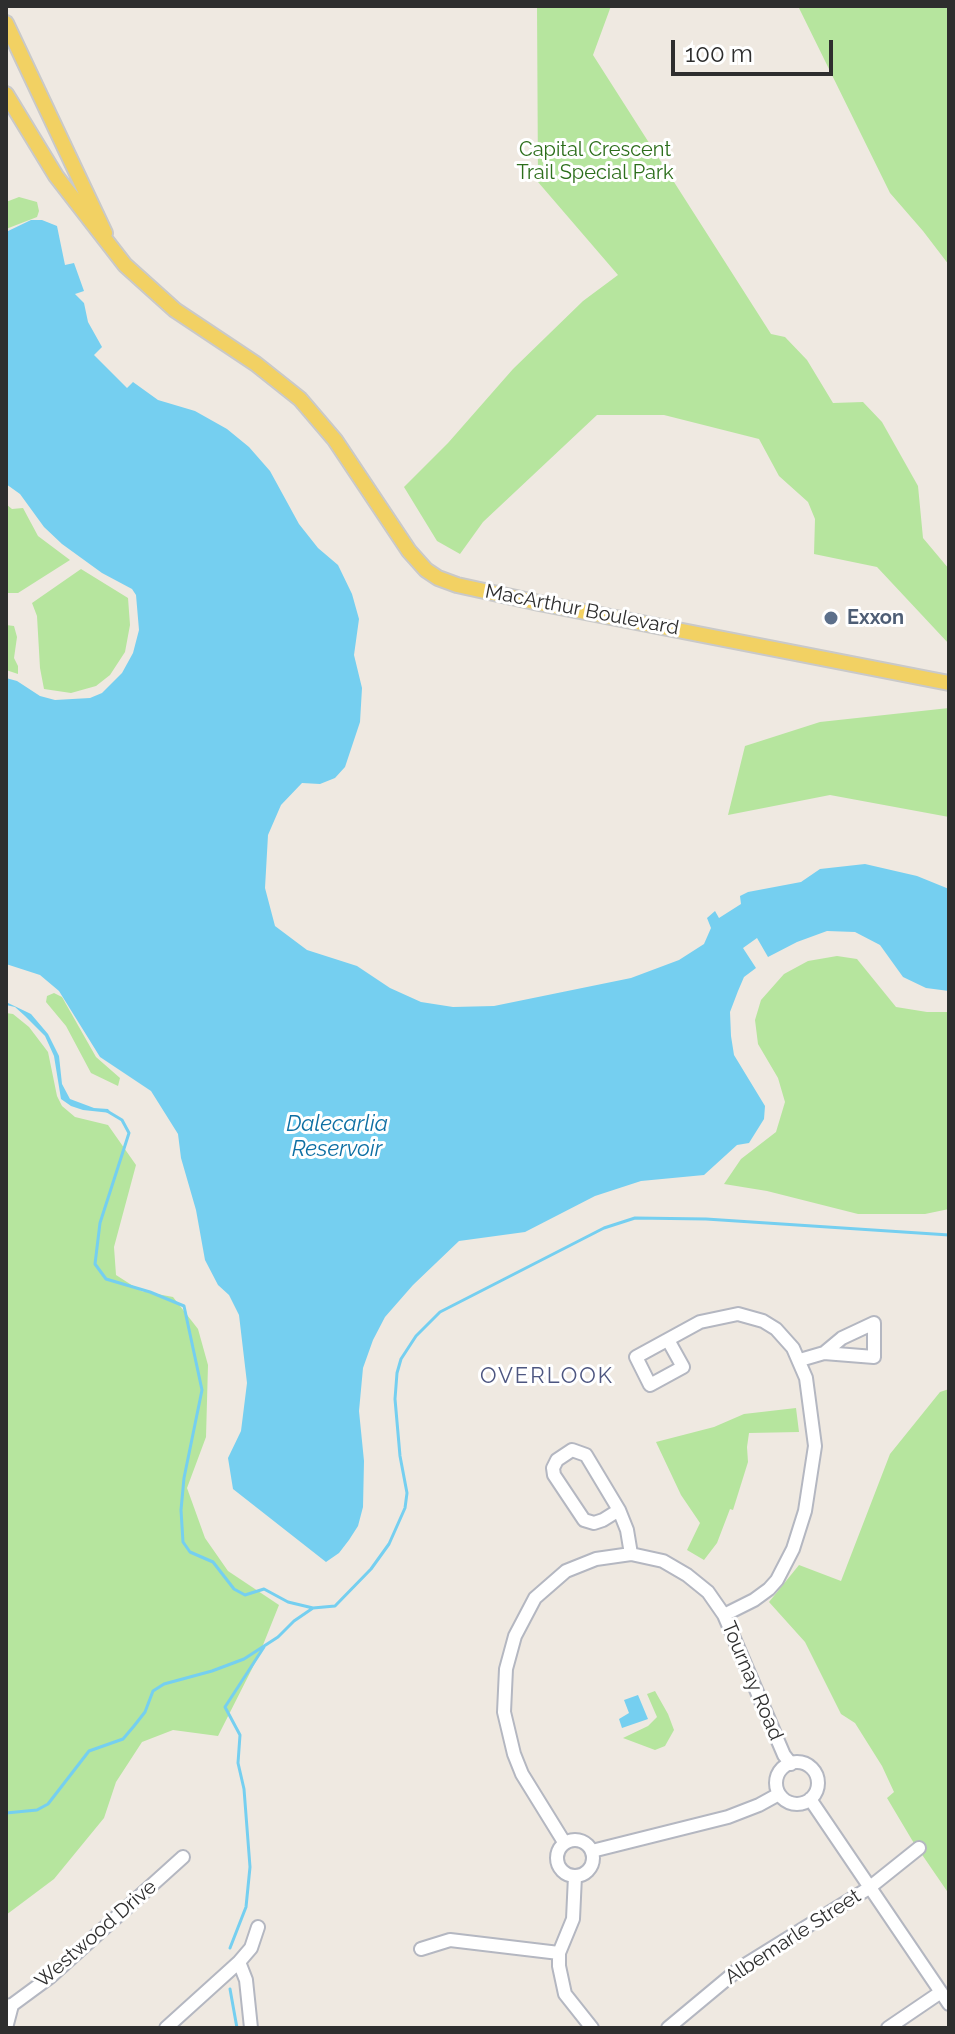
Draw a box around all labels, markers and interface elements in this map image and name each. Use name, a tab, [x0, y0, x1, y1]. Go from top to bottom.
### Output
scale bar	[675, 24, 837, 74]
text: 100 m	[685, 39, 753, 68]
park label: Capital Crescent Trail Special Park	[516, 138, 674, 185]
street label: MacArthur Boulevard	[483, 579, 681, 641]
place label: Exxon	[847, 606, 904, 630]
marker: Exxon	[822, 609, 840, 627]
water label: Dalecarlia Reservoir	[286, 1111, 388, 1162]
district label: OVERLOOK	[480, 1363, 614, 1389]
street label: Tournay Road	[716, 1618, 788, 1744]
street label: Westwood Drive	[31, 1875, 161, 1993]
street label: Albemarle Street	[721, 1884, 865, 1990]

